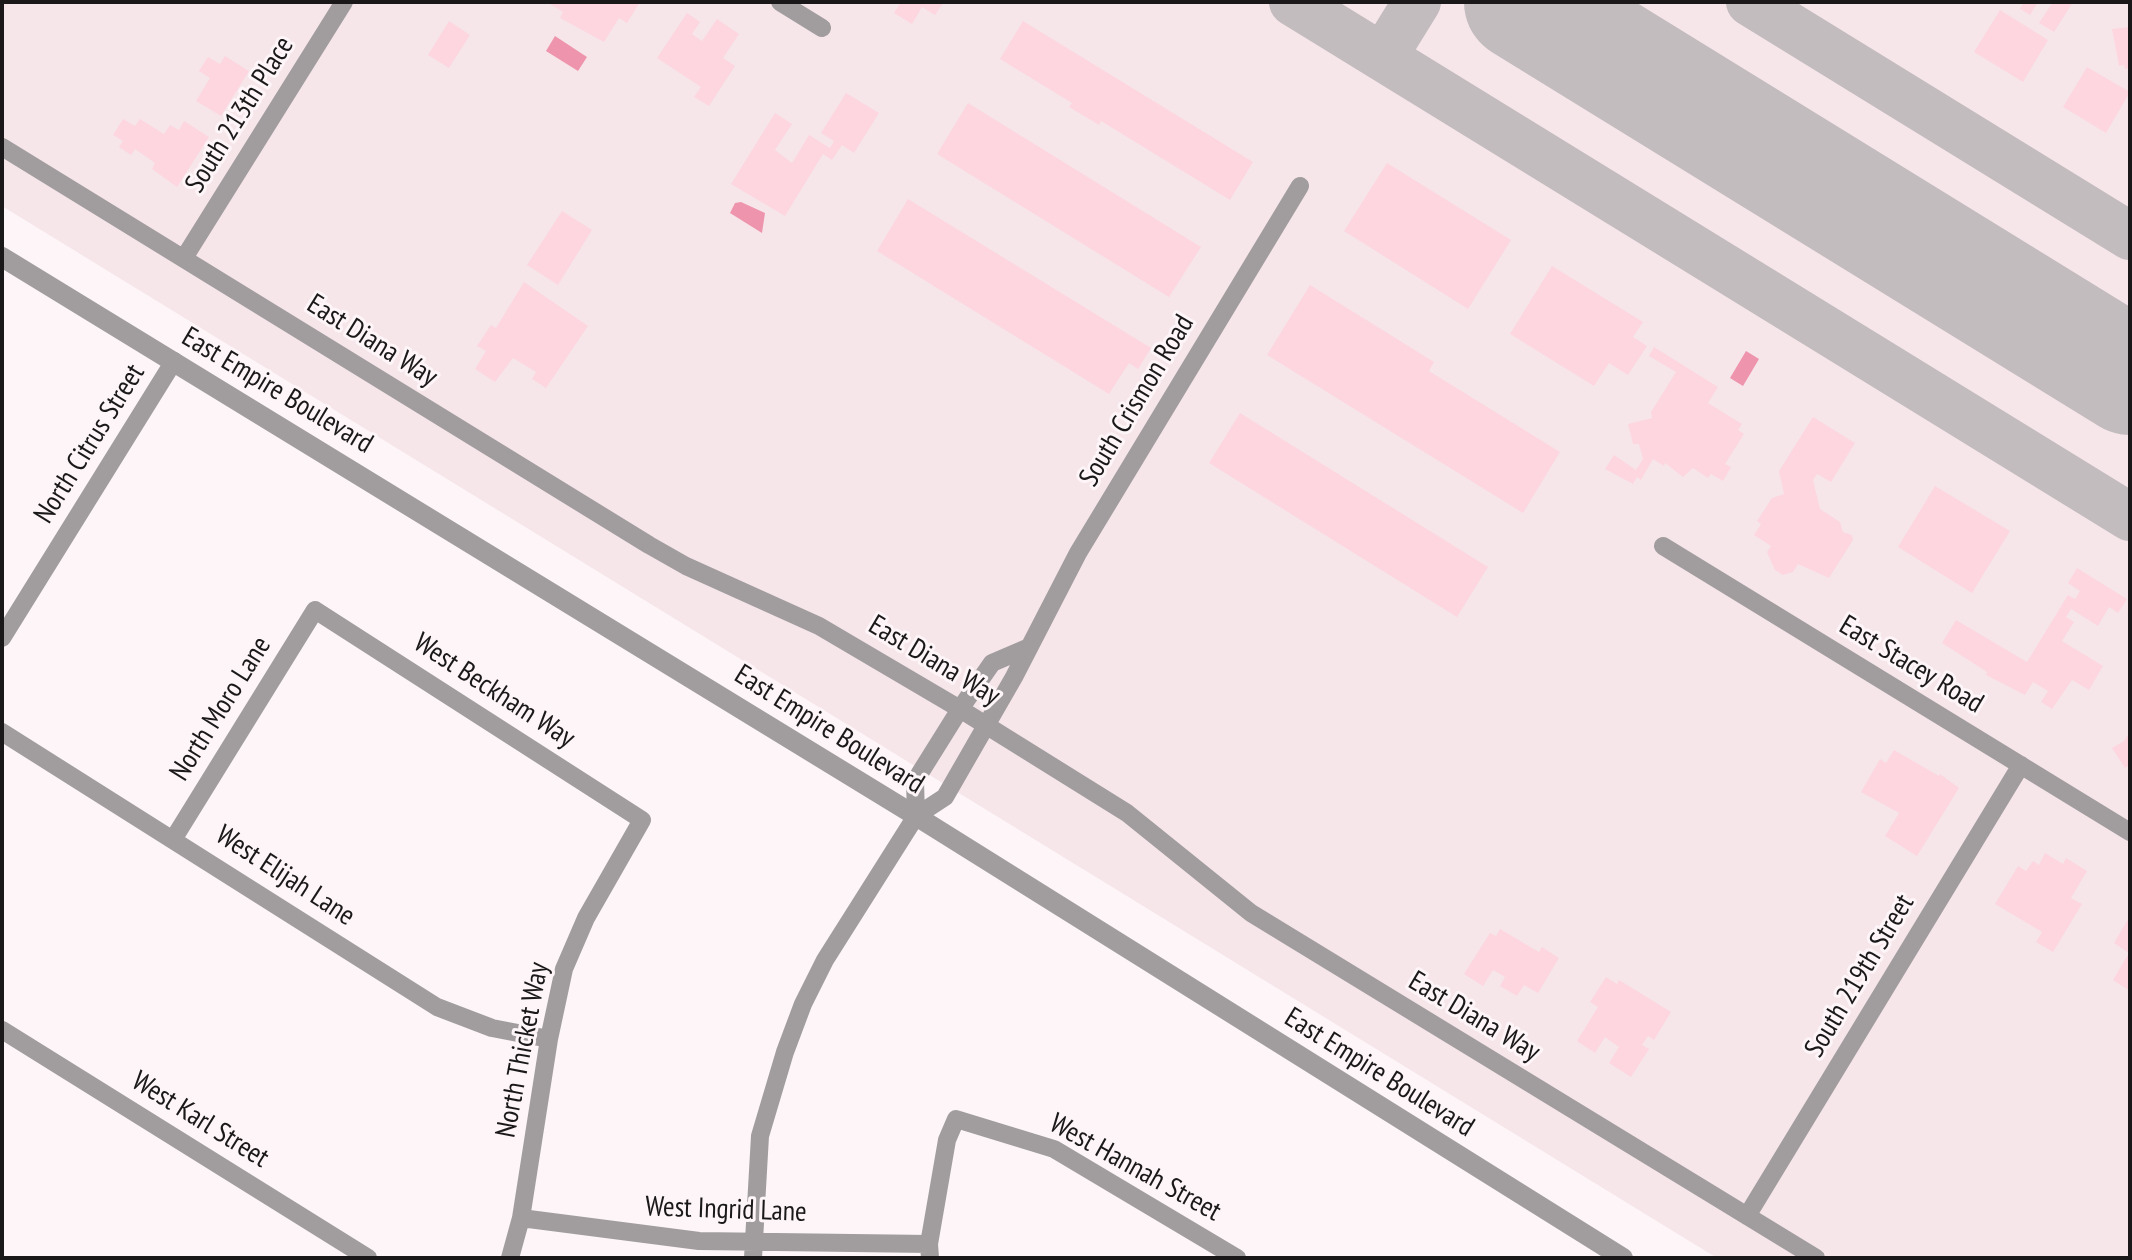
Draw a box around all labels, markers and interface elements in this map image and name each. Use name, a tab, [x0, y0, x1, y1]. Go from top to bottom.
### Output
street label: South 213th Place	[179, 31, 301, 199]
street label: East Diana Way	[301, 288, 443, 394]
street label: South Crismon Road	[1073, 309, 1201, 493]
street label: East Empire Boulevard	[175, 321, 379, 461]
street label: North Citrus Street	[28, 358, 152, 530]
street label: East Diana Way	[862, 609, 1006, 713]
street label: East Stacey Road	[1833, 609, 1989, 721]
street label: West Beckham Way	[407, 627, 581, 755]
street label: North Moro Lane	[163, 631, 279, 787]
street label: East Empire Boulevard	[728, 658, 930, 802]
street label: West Elijah Lane	[209, 819, 361, 933]
street label: South 219th Street	[1798, 889, 1922, 1063]
street label: North Thicket Way	[490, 960, 556, 1140]
street label: East Diana Way	[1402, 965, 1546, 1069]
street label: East Empire Boulevard	[1278, 1001, 1480, 1145]
street label: West Karl Street	[125, 1065, 275, 1175]
street label: West Hannah Street	[1043, 1107, 1227, 1229]
street label: West Ingrid Lane	[645, 1190, 807, 1230]

